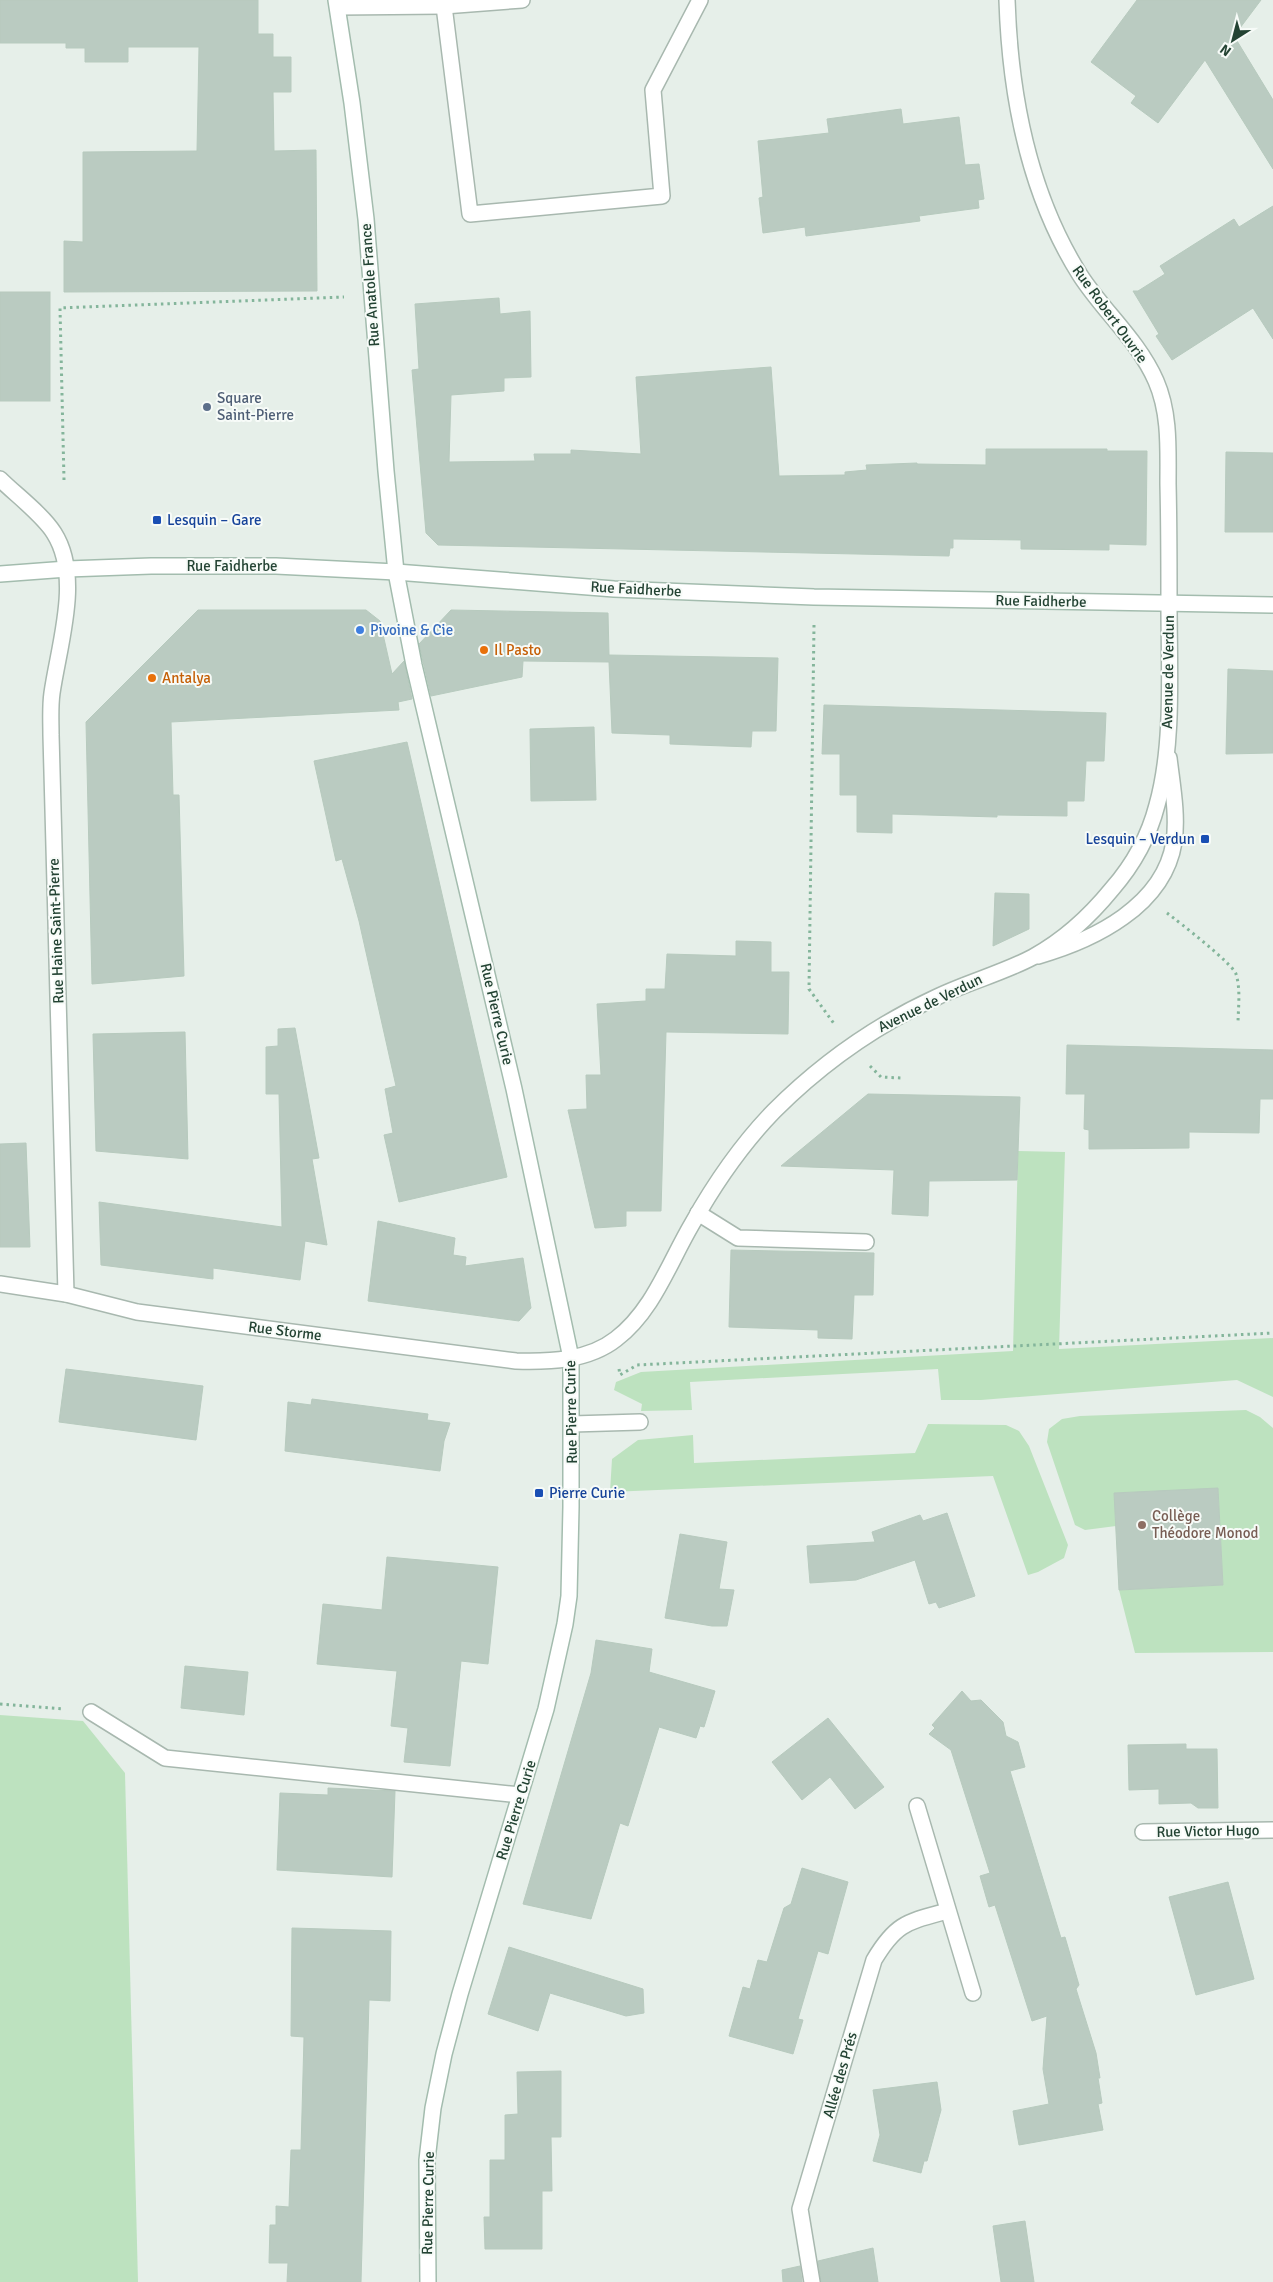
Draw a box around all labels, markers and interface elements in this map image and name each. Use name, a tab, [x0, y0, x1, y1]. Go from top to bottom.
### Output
north arrow	[1208, 15, 1258, 65]
text: N	[1217, 40, 1235, 60]
street label: Rue Anatole France	[357, 223, 383, 347]
street label: Rue Robert Ouvrie	[1069, 262, 1151, 366]
place label: Square Saint-Pierre	[217, 389, 294, 424]
marker: Square Saint-Pierre	[201, 401, 213, 413]
place label: Lesquin – Gare	[167, 511, 261, 529]
marker: Lesquin – Gare	[151, 514, 163, 526]
street label: Rue Faidherbe	[186, 557, 278, 575]
street label: Rue Faidherbe	[590, 578, 682, 600]
street label: Rue Faidherbe	[995, 591, 1087, 611]
street label: Avenue de Verdun	[1158, 615, 1178, 729]
place label: Pivoine & Cie	[370, 621, 453, 639]
marker: Pivoine & Cie	[354, 624, 366, 636]
place label: Il Pasto	[494, 641, 542, 659]
marker: Il Pasto	[478, 644, 490, 656]
place label: Antalya	[162, 669, 211, 687]
marker: Antalya	[146, 672, 158, 684]
place label: Lesquin – Verdun	[1086, 830, 1195, 848]
marker: Lesquin – Verdun	[1199, 833, 1211, 845]
street label: Rue Haine Saint-Pierre	[44, 858, 68, 1004]
street label: Rue Pierre Curie	[477, 961, 517, 1067]
street label: Avenue de Verdun	[875, 970, 985, 1036]
street label: Rue Storme	[247, 1318, 323, 1344]
street label: Rue Pierre Curie	[561, 1360, 581, 1464]
place label: Pierre Curie	[549, 1484, 625, 1502]
marker: Pierre Curie	[533, 1487, 545, 1499]
place label: Collège Théodore Monod	[1152, 1507, 1259, 1542]
marker: Collège Théodore Monod	[1136, 1519, 1148, 1531]
street label: Rue Pierre Curie	[492, 1758, 540, 1862]
street label: Rue Victor Hugo	[1156, 1821, 1260, 1841]
street label: Allée des Prés	[819, 2029, 861, 2120]
street label: Rue Pierre Curie	[418, 2151, 438, 2255]

